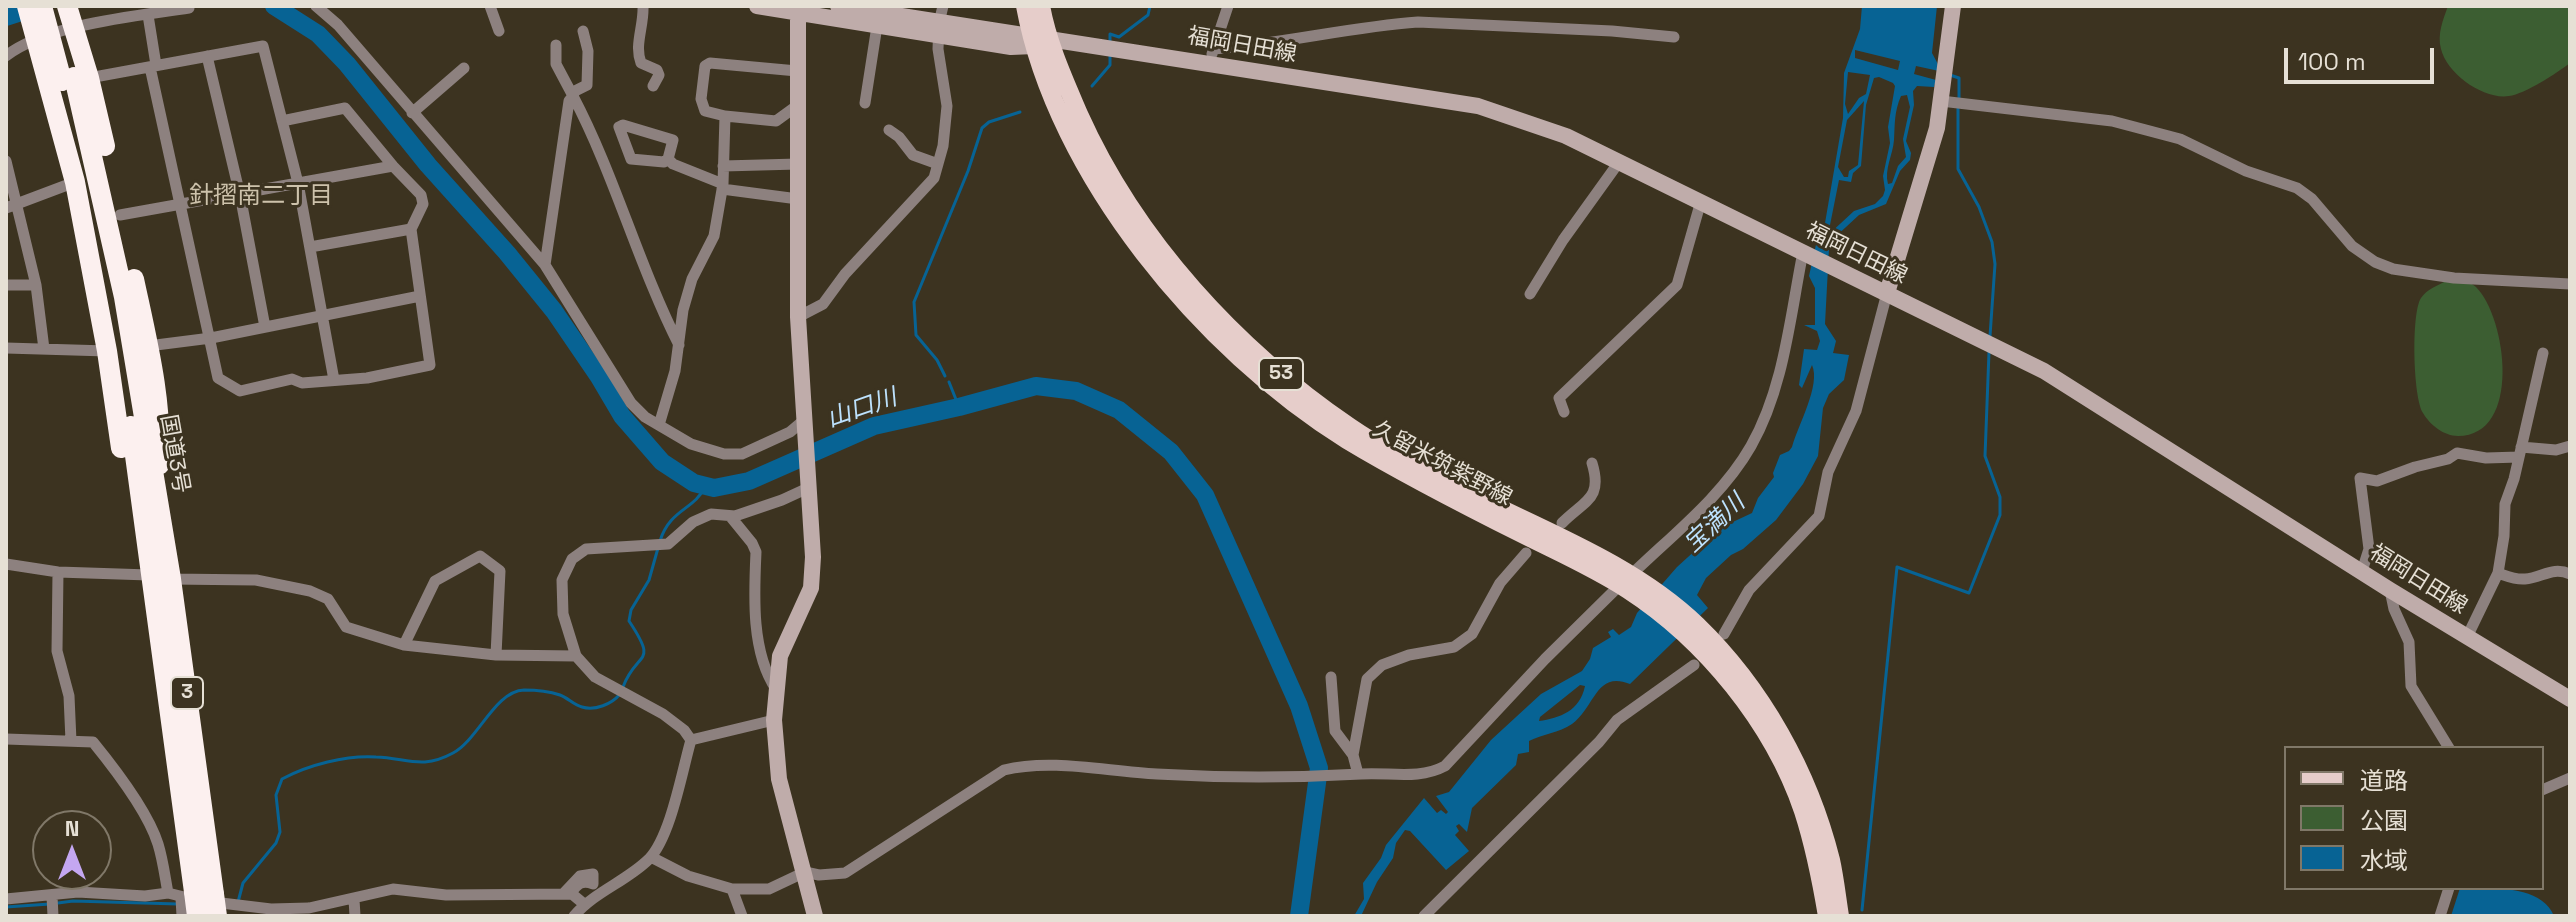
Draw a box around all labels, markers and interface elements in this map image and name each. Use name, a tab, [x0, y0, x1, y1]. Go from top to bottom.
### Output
street label: 福岡日田線	[1186, 23, 1298, 69]
scale bar	[2288, 32, 2438, 82]
text: 100 m	[2298, 46, 2366, 77]
district label: 針摺南二丁目	[189, 182, 333, 210]
street label: 福岡日田線	[1801, 218, 1911, 290]
road number: 53	[1259, 358, 1303, 390]
water label: 山口川	[823, 384, 901, 434]
street label: 国道3号	[154, 413, 194, 495]
street label: 久留米筑紫野線	[1368, 416, 1516, 512]
water label: 宝満川	[1679, 489, 1751, 559]
street label: 福岡日田線	[2364, 540, 2472, 620]
road number: 3	[171, 677, 203, 709]
legend	[2284, 746, 2544, 890]
text: 道路	[2360, 765, 2408, 796]
text: 公園	[2360, 805, 2408, 836]
north arrow	[32, 810, 112, 890]
text: N	[65, 814, 79, 842]
text: 水域	[2360, 845, 2408, 876]

